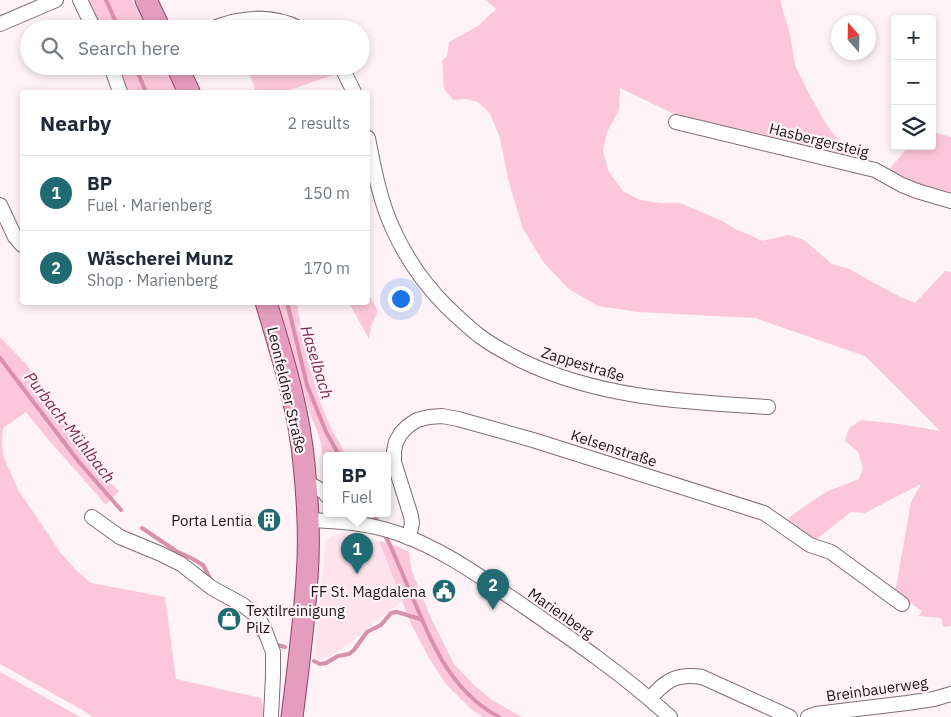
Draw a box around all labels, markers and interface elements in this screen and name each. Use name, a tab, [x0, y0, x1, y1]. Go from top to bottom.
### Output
north arrow	[831, 15, 876, 60]
map controls	[891, 15, 936, 150]
button: +	[891, 15, 936, 60]
search box	[20, 20, 370, 75]
icon: search	[38, 34, 66, 62]
text: Search here	[78, 36, 180, 60]
button: −	[891, 60, 936, 105]
button: layers	[891, 105, 936, 150]
text: Nearby	[40, 109, 111, 137]
text: 2 results	[287, 113, 350, 133]
street label: Hasbergersteig	[767, 118, 871, 162]
text: BP	[87, 171, 112, 195]
text: 1	[51, 183, 61, 203]
text: 150 m	[303, 183, 350, 203]
text: Fuel · Marienberg	[87, 195, 212, 215]
text: Wäscherei Munz	[87, 246, 233, 270]
text: 2	[51, 258, 61, 278]
text: 170 m	[303, 258, 350, 278]
text: Shop · Marienberg	[87, 270, 218, 290]
your location	[388, 286, 414, 312]
water label: Haselbach	[296, 323, 338, 401]
street label: Leonfeldner Straße	[263, 325, 311, 455]
street label: Zappestraße	[539, 342, 627, 386]
water label: Purbach-Mühlbach	[20, 367, 120, 487]
street label: Kelsenstraße	[569, 425, 659, 471]
popup	[323, 452, 391, 517]
text: BP	[342, 463, 367, 487]
text: Fuel	[342, 487, 372, 507]
building icon: Porta Lentia	[256, 507, 282, 533]
place label: Porta Lentia	[171, 511, 252, 530]
pin: 1	[341, 533, 373, 574]
pin: 2	[477, 569, 509, 610]
public building icon: FF St. Magdalena	[431, 578, 457, 604]
place label: FF St. Magdalena	[311, 582, 426, 601]
street label: Marienberg	[524, 583, 598, 643]
place label: Textilreinigung Pilz	[246, 601, 345, 637]
shop icon: Textilreinigung Pilz	[216, 606, 242, 632]
street label: Breinbauerweg	[825, 672, 929, 706]

